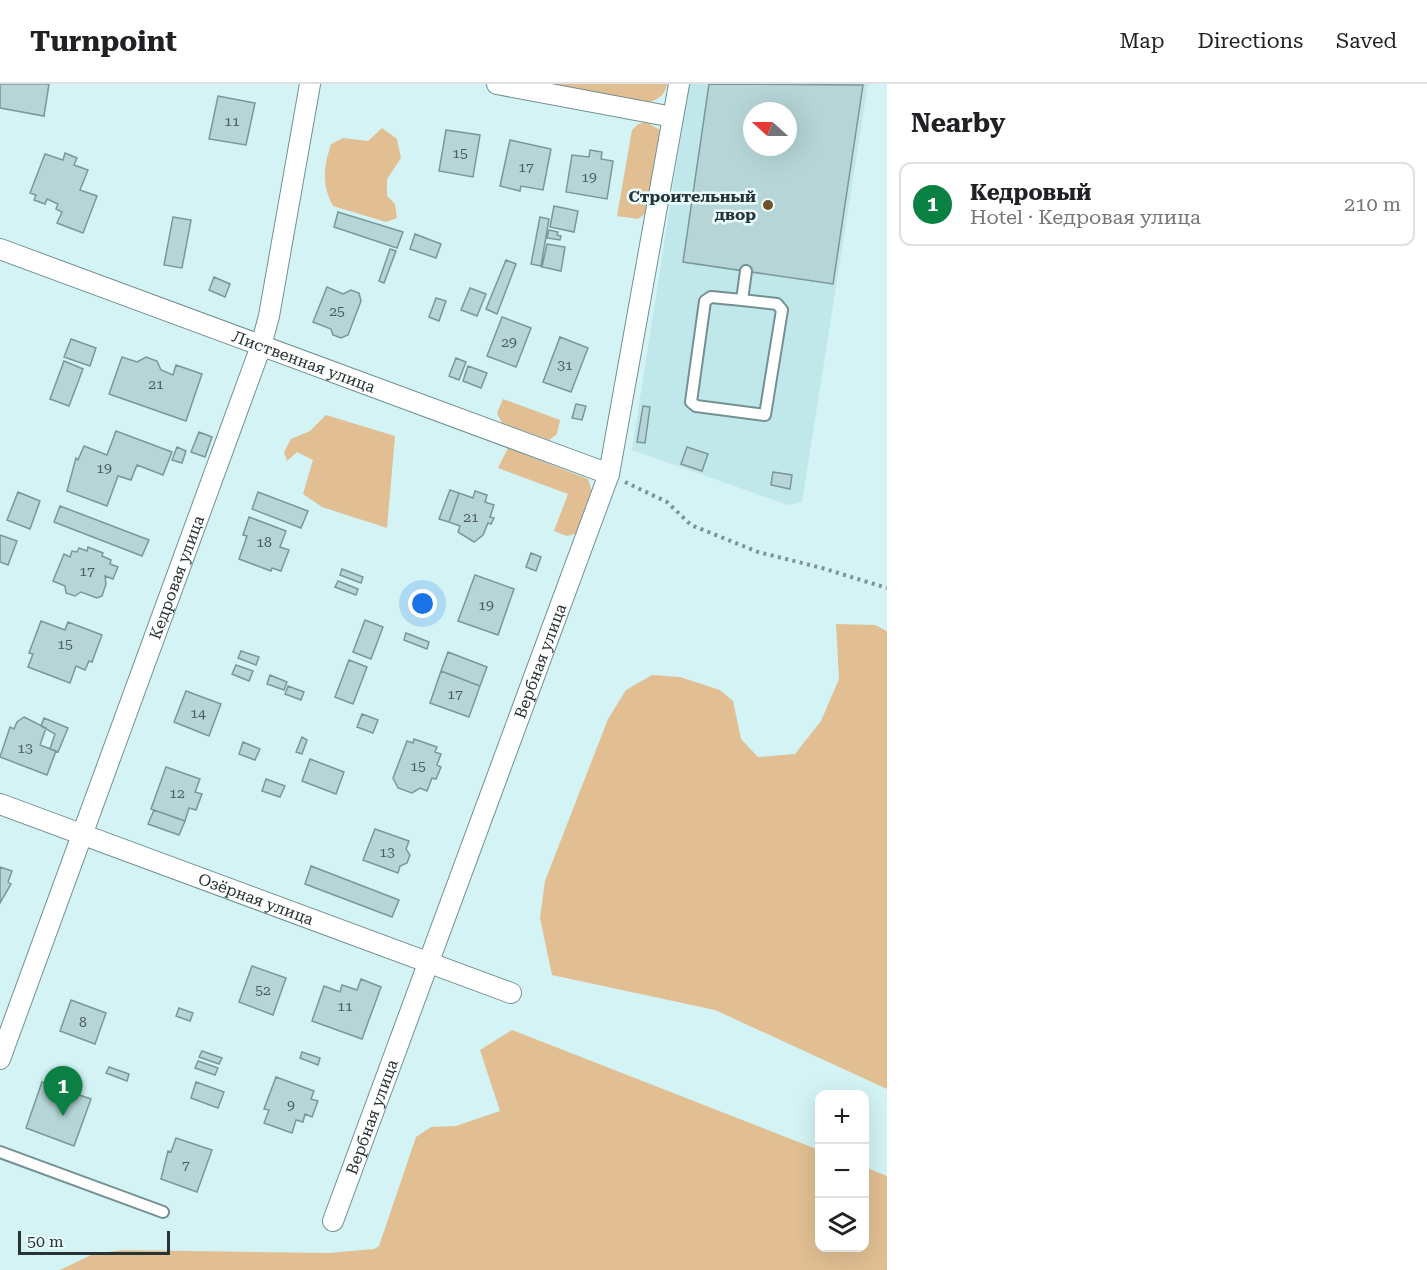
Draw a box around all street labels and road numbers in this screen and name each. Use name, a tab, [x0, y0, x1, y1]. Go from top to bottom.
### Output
street label: Лиственная улица	[230, 327, 378, 397]
street label: Кедровая улица	[145, 513, 208, 642]
street label: Вербная улица	[510, 601, 570, 721]
street label: Озёрная улица	[196, 869, 316, 929]
street label: Вербная улица	[342, 1057, 402, 1177]

